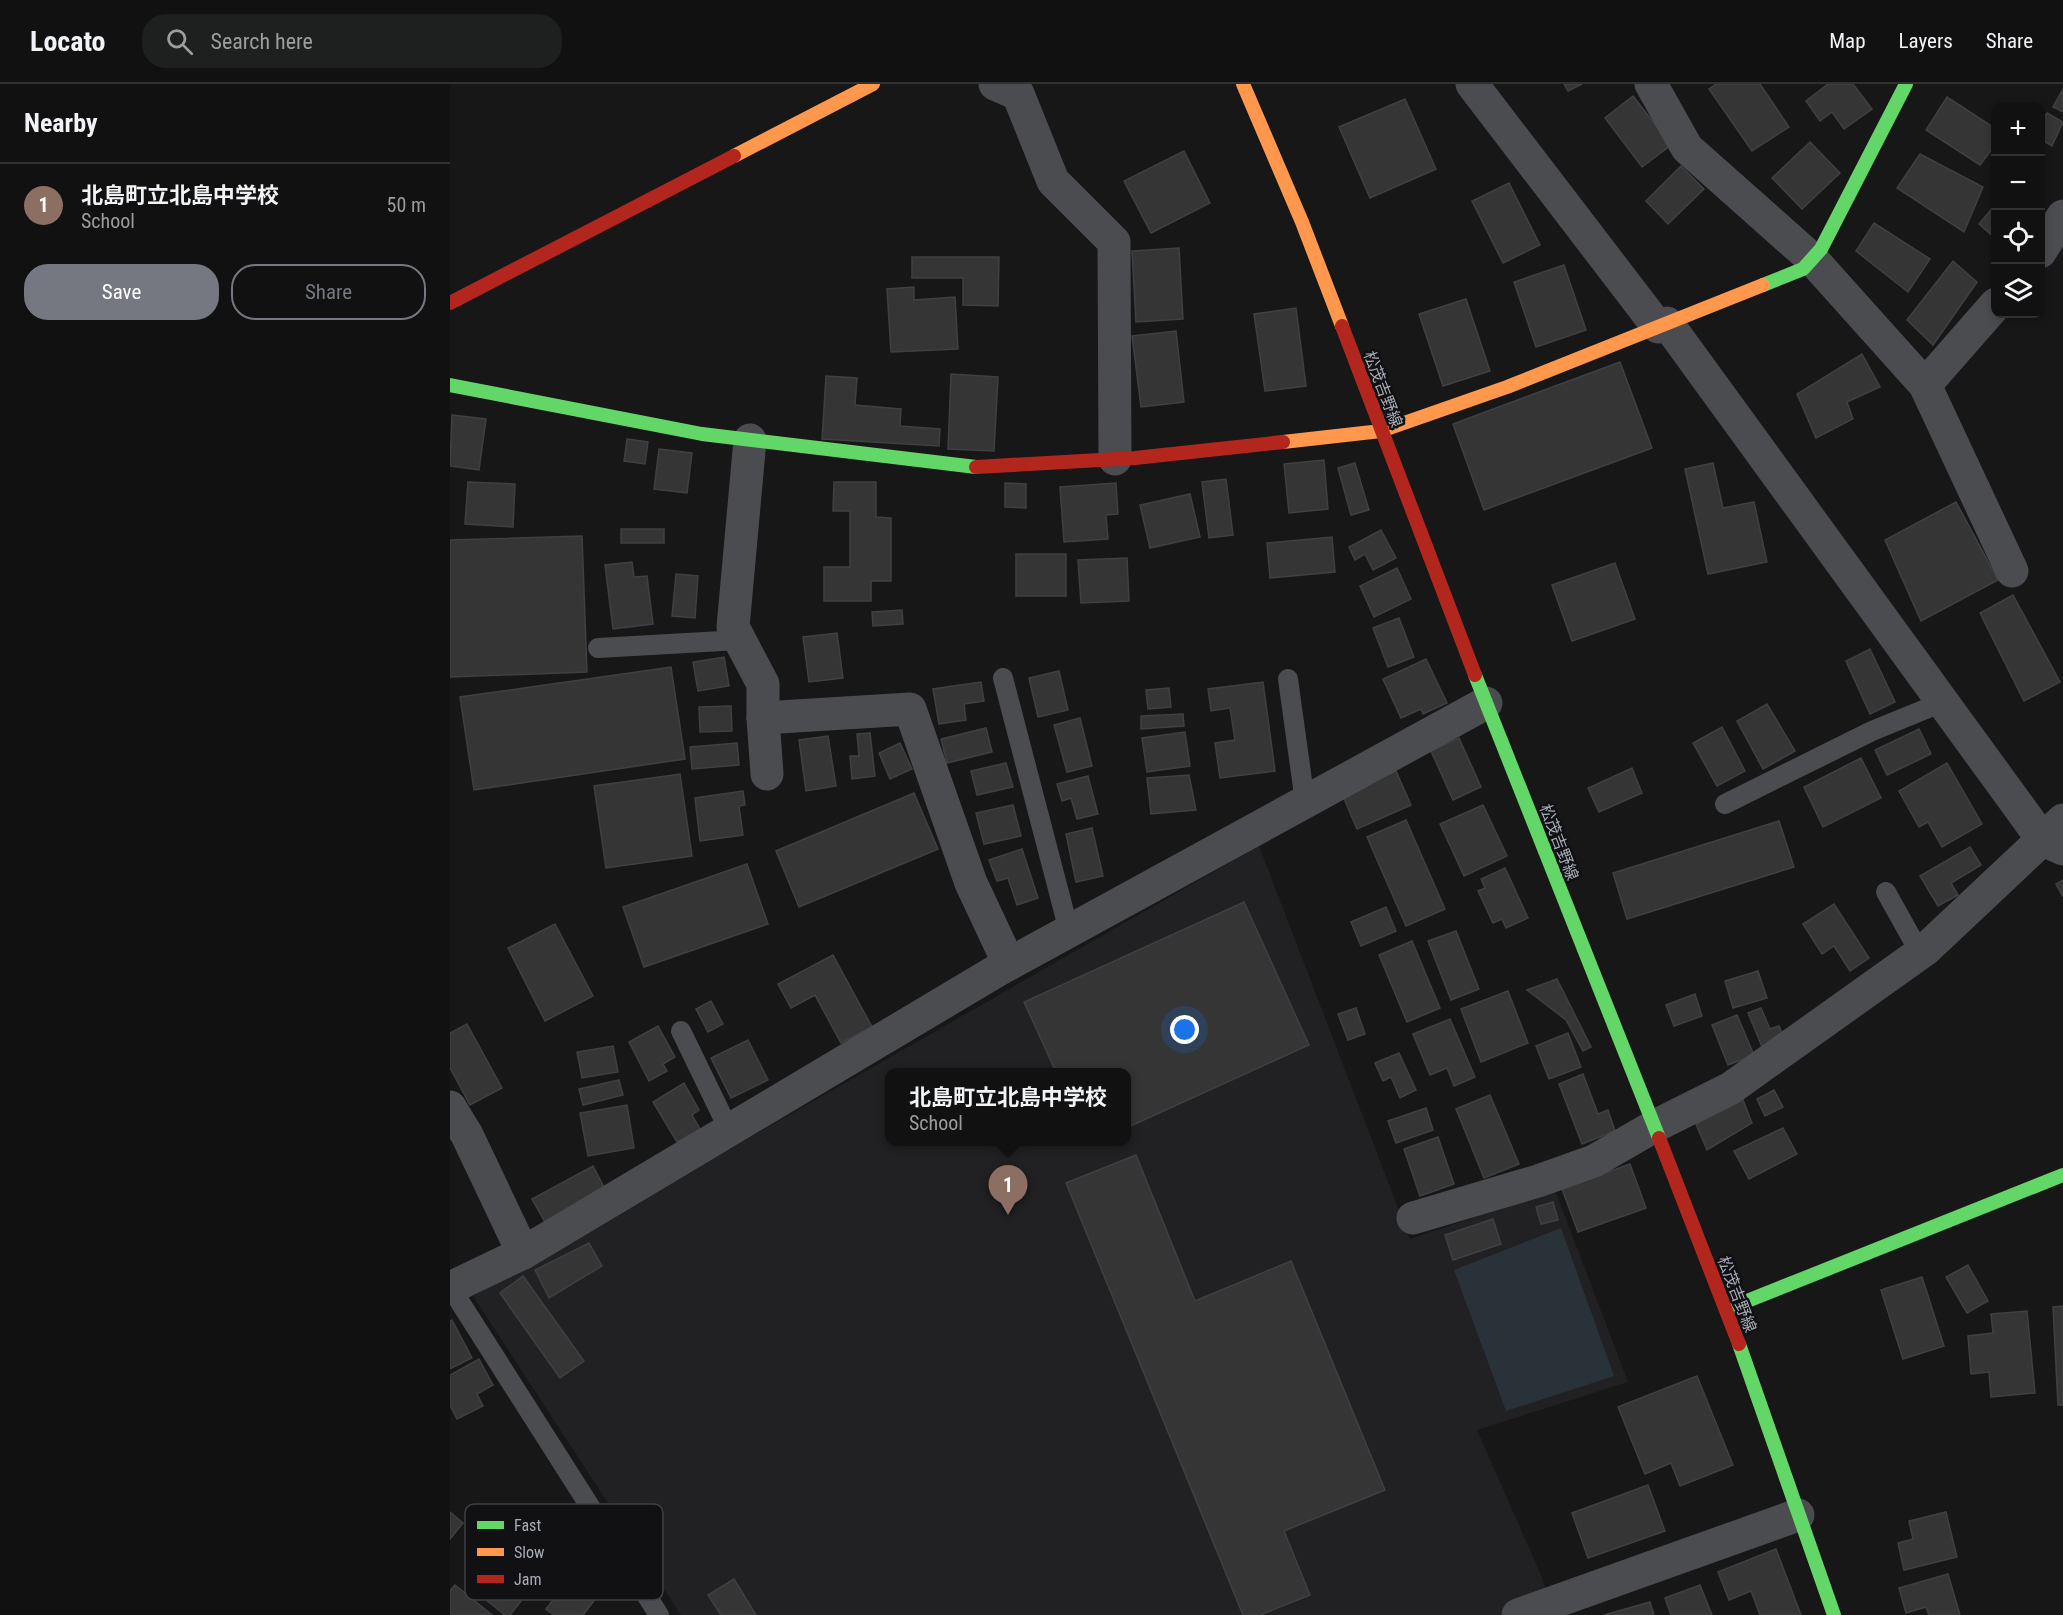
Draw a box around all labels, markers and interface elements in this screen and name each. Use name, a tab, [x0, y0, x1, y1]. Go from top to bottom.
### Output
search box	[142, 14, 562, 68]
text: Locato	[30, 25, 106, 58]
icon: search	[163, 25, 196, 58]
text: Search here	[211, 29, 313, 54]
text: Map	[1829, 29, 1866, 53]
text: Layers	[1899, 29, 1953, 53]
text: Share	[1986, 29, 2033, 53]
map controls	[1991, 102, 2045, 318]
button: +	[1991, 102, 2045, 156]
text: Nearby	[24, 108, 98, 138]
button: −	[1991, 156, 2045, 210]
text: 北島町立北島中学校	[81, 183, 279, 208]
text: 1	[38, 193, 49, 217]
text: 50 m	[387, 193, 426, 217]
text: School	[81, 209, 135, 233]
button: locate	[1991, 210, 2045, 264]
button: Save	[24, 264, 219, 320]
button: Share	[231, 264, 426, 320]
button: layers	[1991, 264, 2045, 318]
street label: 松茂吉野線	[1360, 348, 1406, 430]
street label: 松茂吉野線	[1536, 801, 1582, 883]
your location	[1170, 1015, 1199, 1044]
popup	[885, 1068, 1131, 1146]
text: 北島町立北島中学校	[909, 1085, 1107, 1110]
text: School	[909, 1111, 963, 1135]
pin: 1	[988, 1166, 1028, 1215]
street label: 松茂吉野線	[1714, 1253, 1760, 1335]
legend	[465, 1504, 663, 1600]
text: Fast	[514, 1516, 541, 1535]
text: Slow	[514, 1543, 544, 1562]
text: Jam	[514, 1570, 541, 1589]

